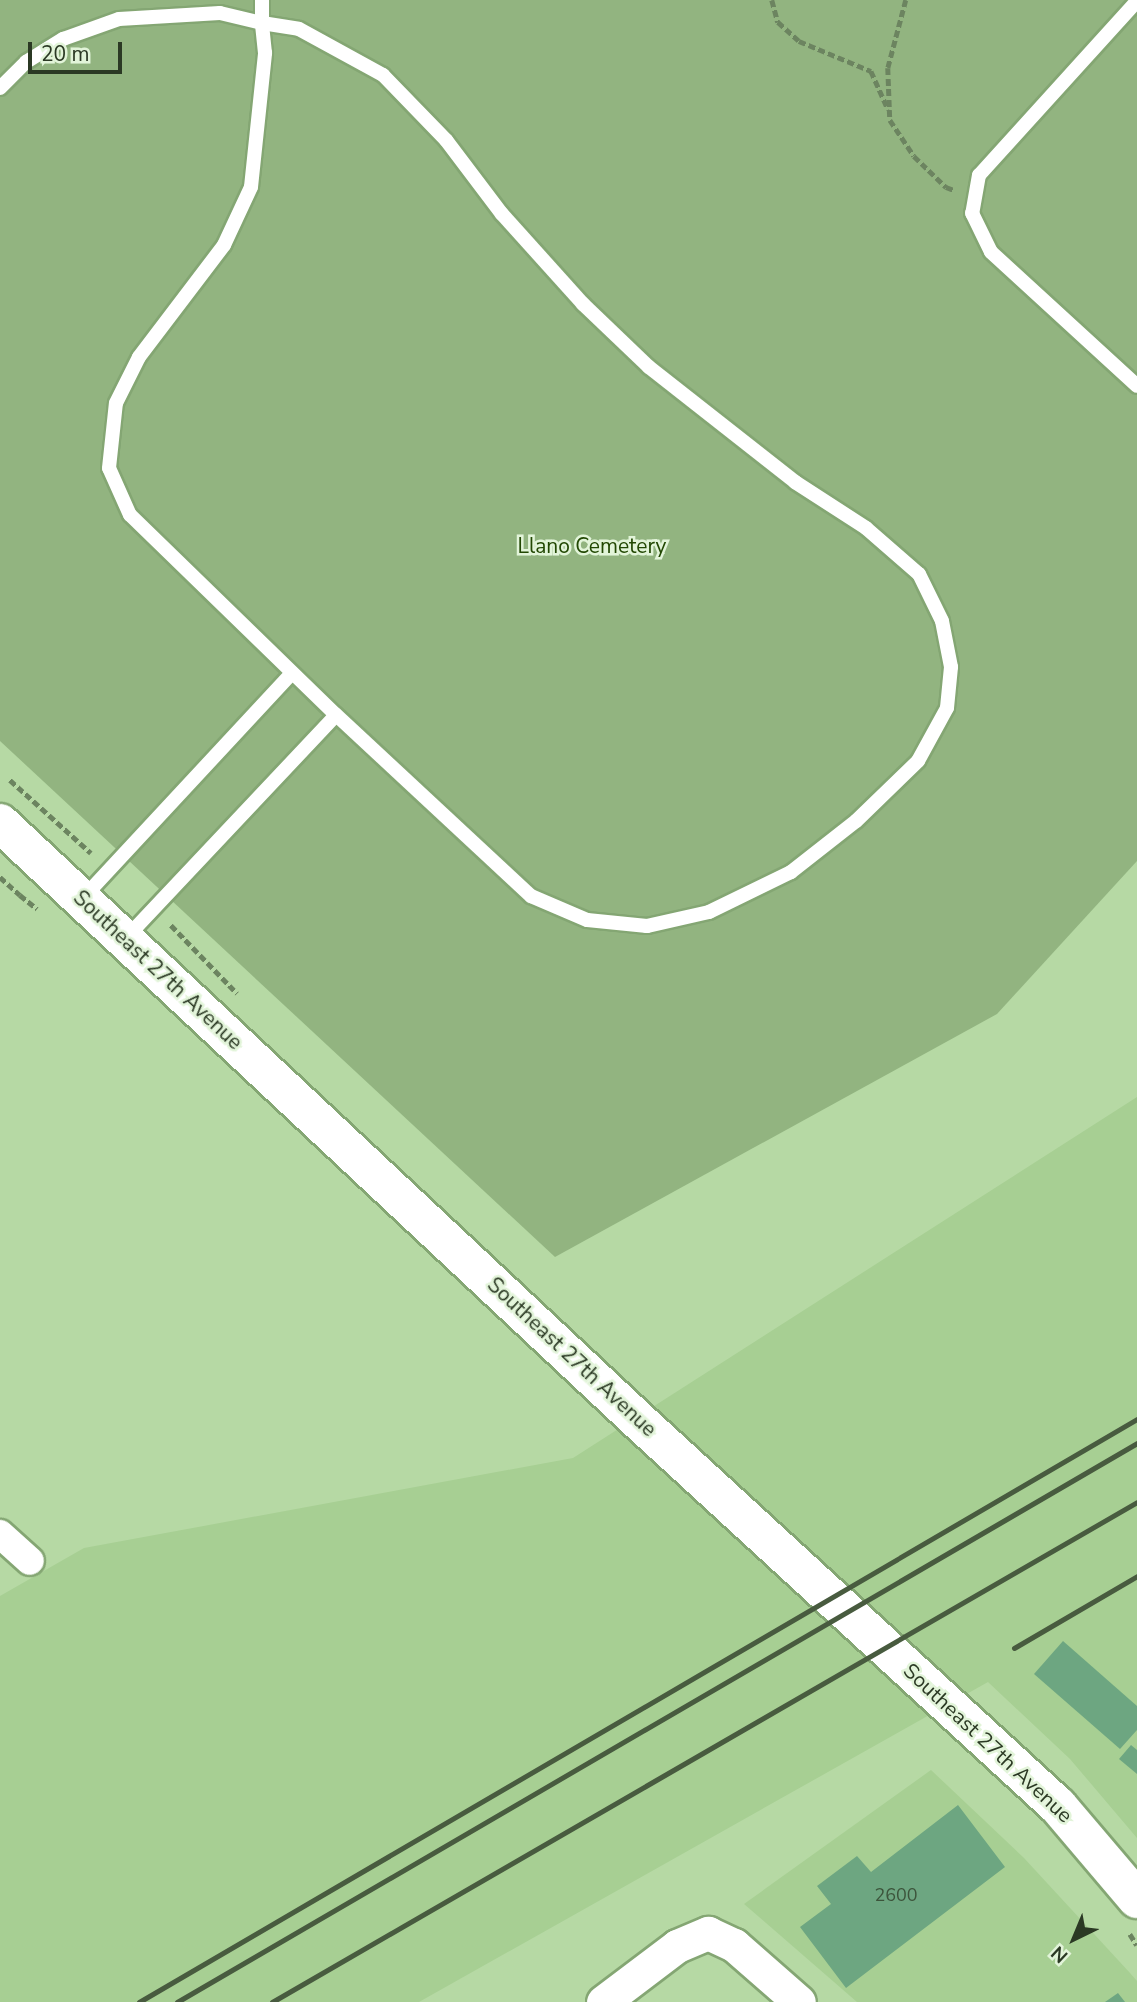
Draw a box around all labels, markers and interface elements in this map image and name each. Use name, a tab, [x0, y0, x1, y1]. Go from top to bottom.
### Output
scale bar	[32, 28, 126, 72]
text: 20 m	[41, 40, 90, 68]
park label: Llano Cemetery	[518, 533, 666, 559]
street label: Southeast 27th Avenue	[68, 885, 248, 1055]
street label: Southeast 27th Avenue	[482, 1272, 662, 1442]
street label: Southeast 27th Avenue	[898, 1658, 1078, 1828]
house number: 2600	[874, 1884, 918, 1906]
north arrow	[1039, 1904, 1109, 1974]
text: N	[1046, 1940, 1074, 1969]

